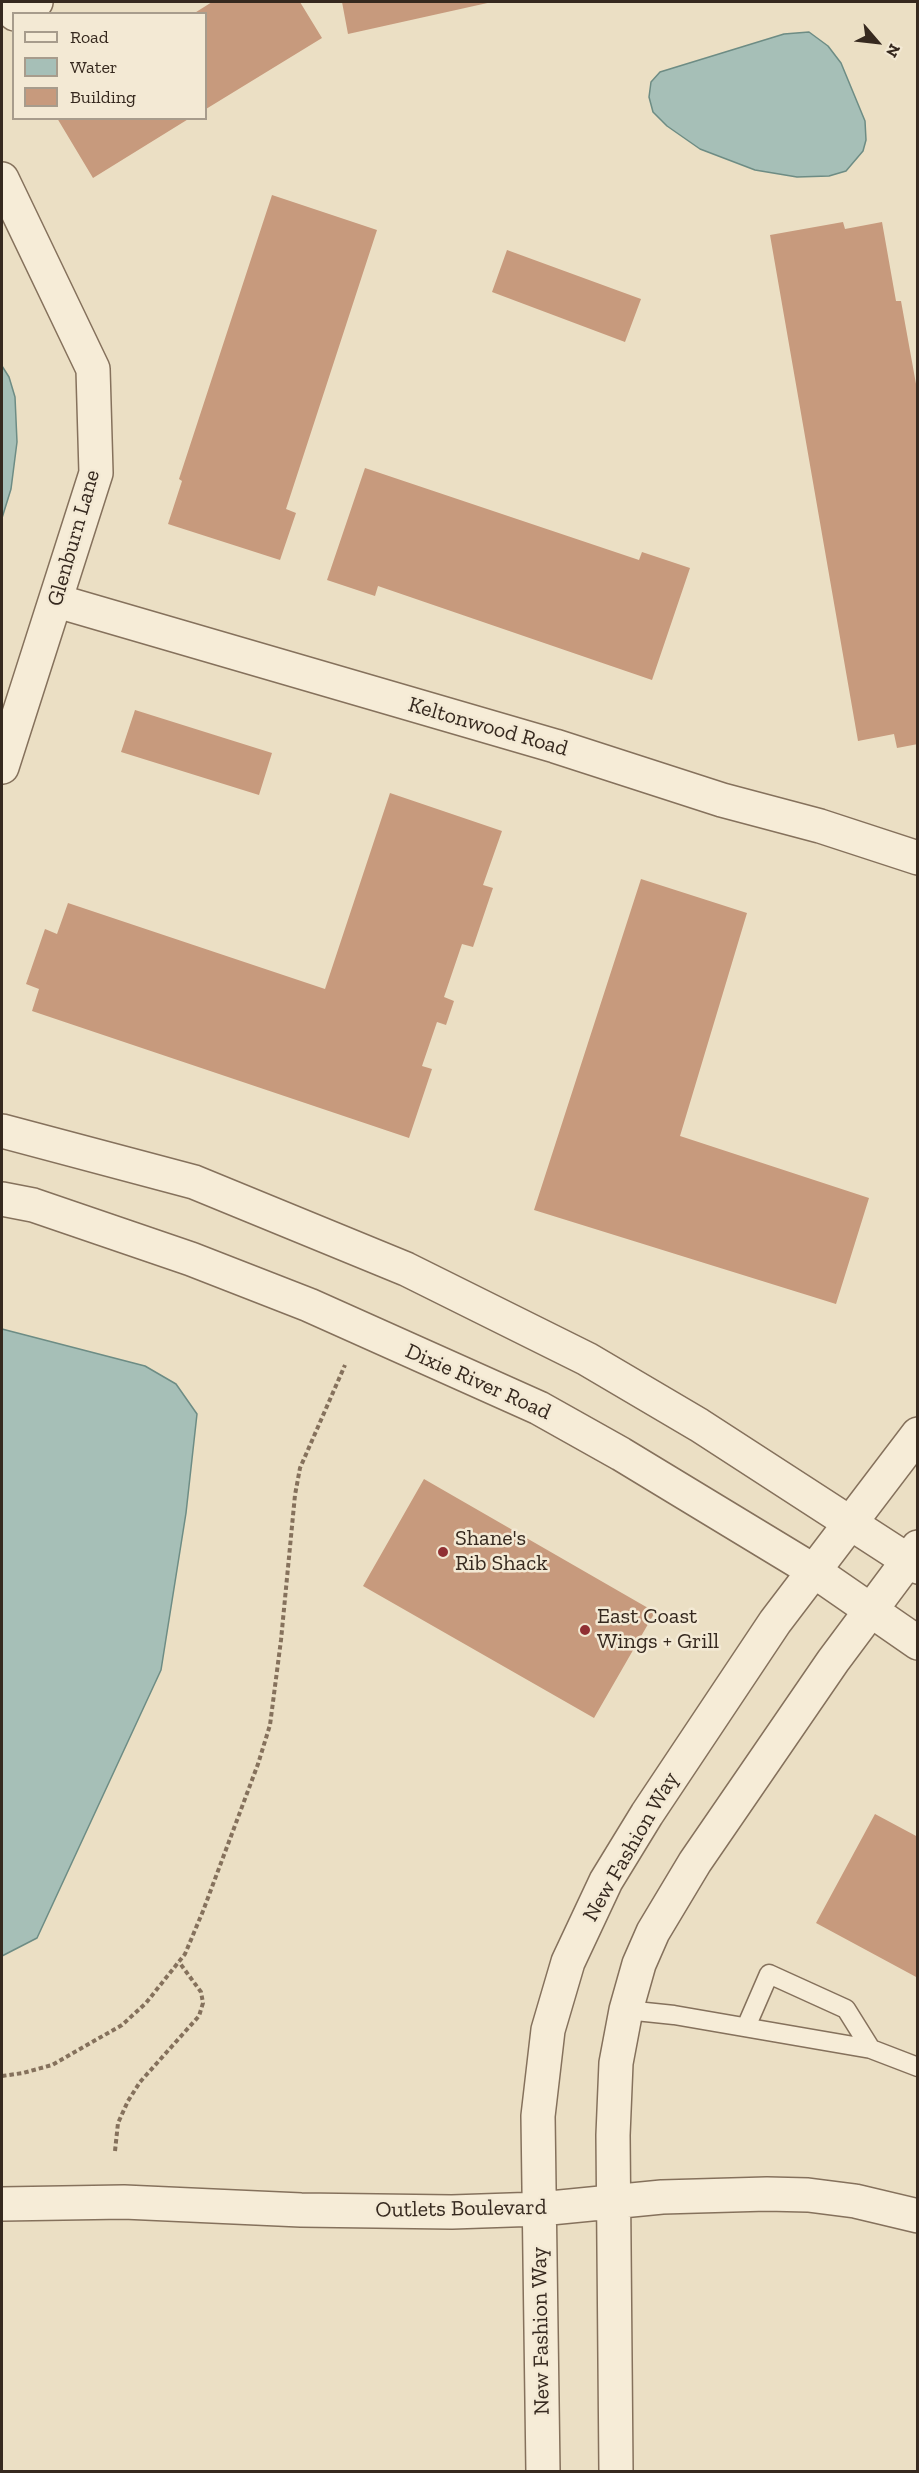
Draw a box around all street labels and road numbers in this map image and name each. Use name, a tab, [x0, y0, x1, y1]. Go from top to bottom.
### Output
street label: Glenburn Lane	[42, 467, 106, 609]
street label: Keltonwood Road	[405, 692, 571, 762]
street label: Dixie River Road	[401, 1338, 555, 1426]
street label: New Fashion Way	[577, 1768, 685, 1926]
street label: Outlets Boulevard	[375, 2194, 547, 2224]
street label: New Fashion Way	[526, 2247, 556, 2415]

